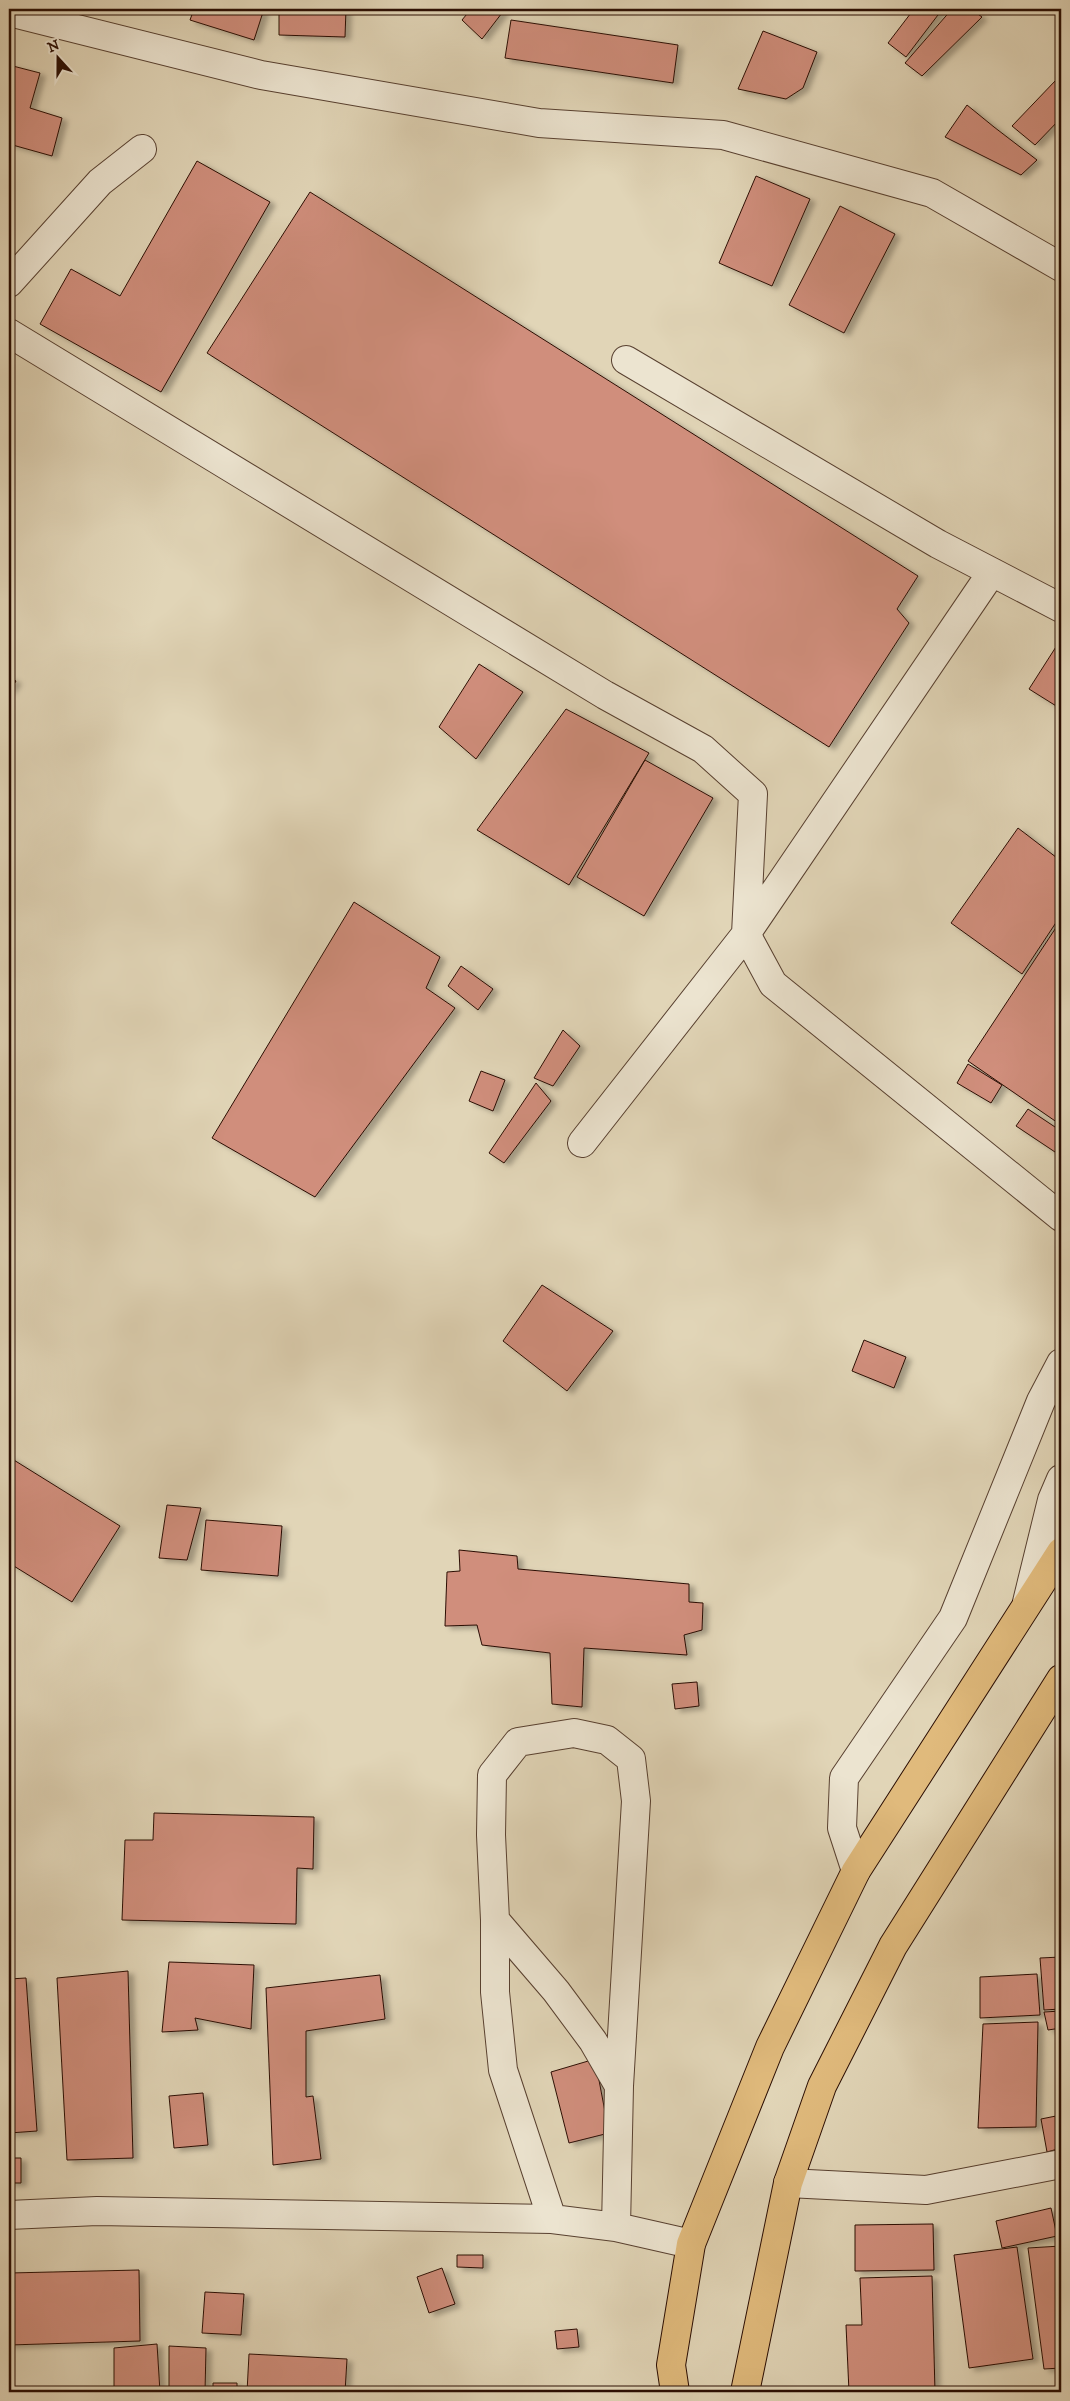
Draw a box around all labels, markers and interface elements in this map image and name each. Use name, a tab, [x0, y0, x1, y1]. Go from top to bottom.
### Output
north arrow	[32, 32, 82, 82]
text: N	[45, 36, 63, 57]

